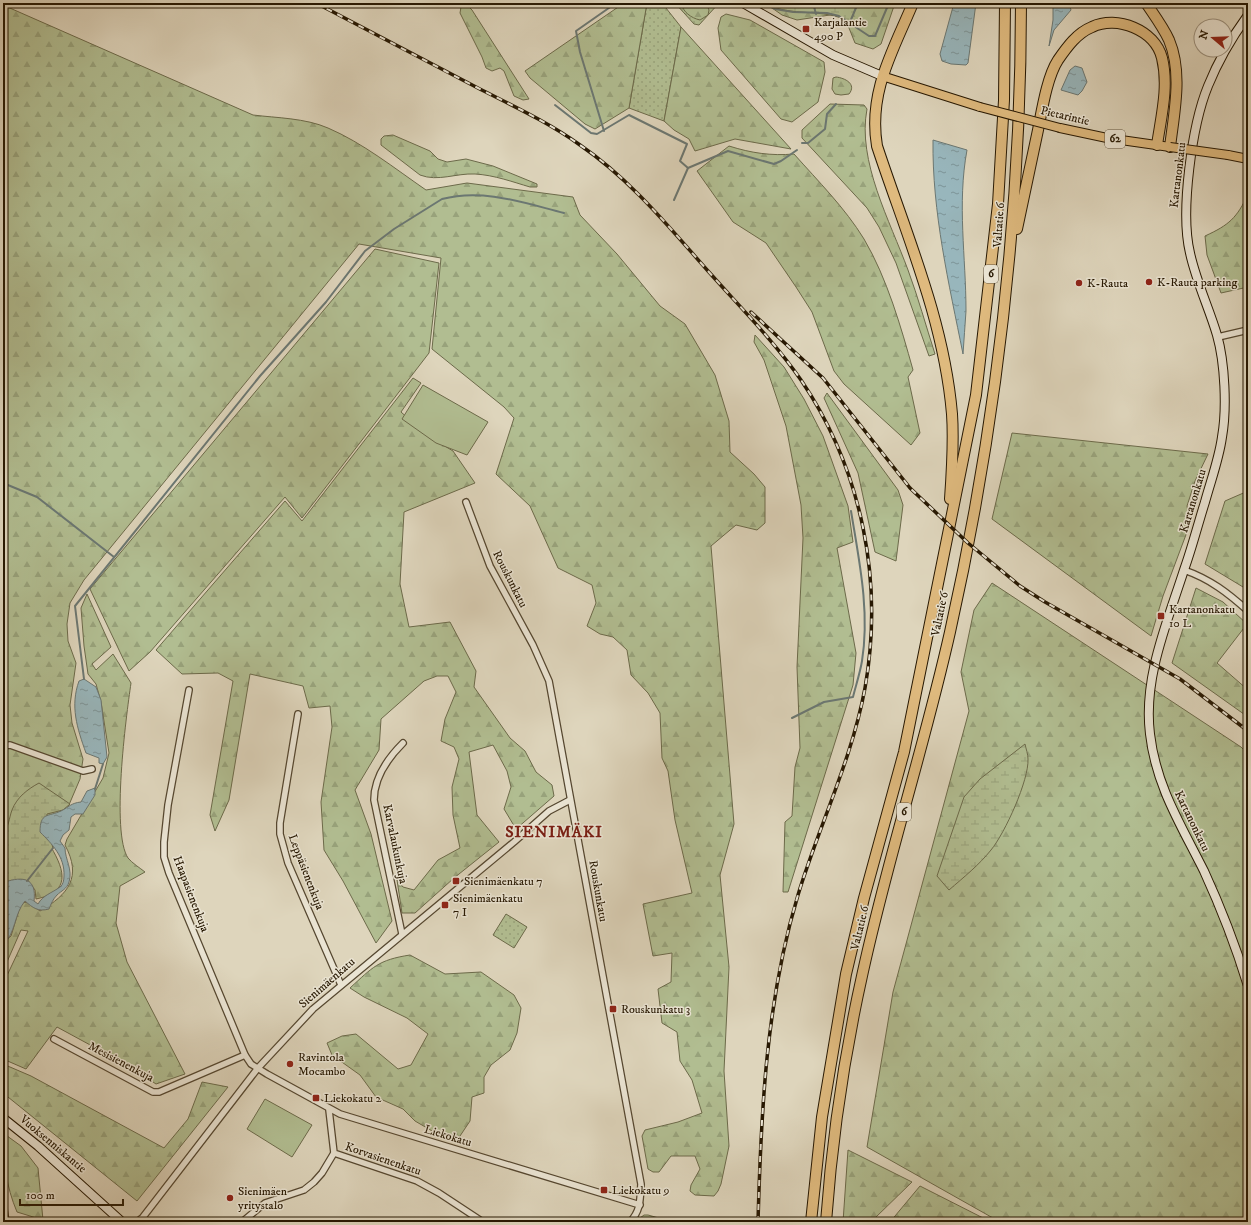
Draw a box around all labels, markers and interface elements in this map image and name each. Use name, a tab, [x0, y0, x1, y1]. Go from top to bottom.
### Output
place label: Karjalantie 490 P	[814, 15, 867, 44]
north arrow	[1193, 18, 1233, 58]
marker: Karjalantie 490 P	[801, 24, 811, 34]
text: N	[1196, 29, 1213, 42]
street label: Pietarintie	[1039, 103, 1091, 129]
road number: 62	[1105, 130, 1125, 148]
street label: Kartanonkatu	[1167, 141, 1189, 209]
street label: Valtatie 6	[990, 201, 1008, 249]
road number: 6	[984, 265, 998, 283]
place label: K-Rauta parking	[1157, 275, 1238, 290]
place label: K-Rauta	[1087, 276, 1129, 291]
marker: K-Rauta parking	[1144, 277, 1154, 287]
marker: K-Rauta	[1074, 278, 1084, 288]
street label: Kartanonkatu	[1176, 467, 1210, 535]
street label: Rouskunkatu	[489, 548, 531, 610]
street label: Valtatie 6	[928, 590, 952, 639]
place label: Kartanonkatu 10 L	[1169, 602, 1235, 631]
marker: Kartanonkatu 10 L	[1156, 611, 1166, 621]
street label: Kartanonkatu	[1171, 788, 1213, 854]
street label: Karvalaukunkuja	[379, 803, 411, 886]
road number: 6	[897, 803, 911, 821]
district label: SIENIMÄKI	[505, 822, 603, 842]
street label: Leppäsienenkuja	[285, 832, 328, 913]
street label: Haapasienenkuja	[170, 854, 213, 935]
street label: Rouskunkatu	[585, 859, 611, 923]
place label: Sienimäenkatu 7	[464, 874, 543, 889]
marker: Sienimäenkatu 7	[451, 876, 461, 886]
place label: Sienimäenkatu 7 I	[453, 891, 523, 920]
marker: Sienimäenkatu 7 I	[440, 900, 450, 910]
street label: Valtatie 6	[847, 904, 873, 953]
street label: Sienimäenkatu	[296, 954, 358, 1012]
place label: Rouskunkatu 3	[621, 1002, 690, 1017]
marker: Rouskunkatu 3	[608, 1004, 618, 1014]
street label: Mesisienenkuja	[86, 1038, 157, 1086]
place label: Ravintola Mocambo	[298, 1050, 345, 1079]
marker: Ravintola Mocambo	[285, 1059, 295, 1069]
place label: Liekokatu 2	[324, 1091, 382, 1106]
marker: Liekokatu 2	[311, 1093, 321, 1103]
street label: Vuoksenniskantie	[16, 1111, 89, 1176]
street label: Liekokatu	[422, 1122, 474, 1150]
street label: Korvasienenkatu	[343, 1139, 423, 1179]
scale bar	[20, 1181, 123, 1207]
place label: Liekokatu 9	[612, 1183, 670, 1198]
place label: Sienimäen yritystalo	[238, 1184, 288, 1213]
marker: Liekokatu 9	[599, 1185, 609, 1195]
text: 100 m	[26, 1188, 55, 1203]
marker: Sienimäen yritystalo	[225, 1193, 235, 1203]

